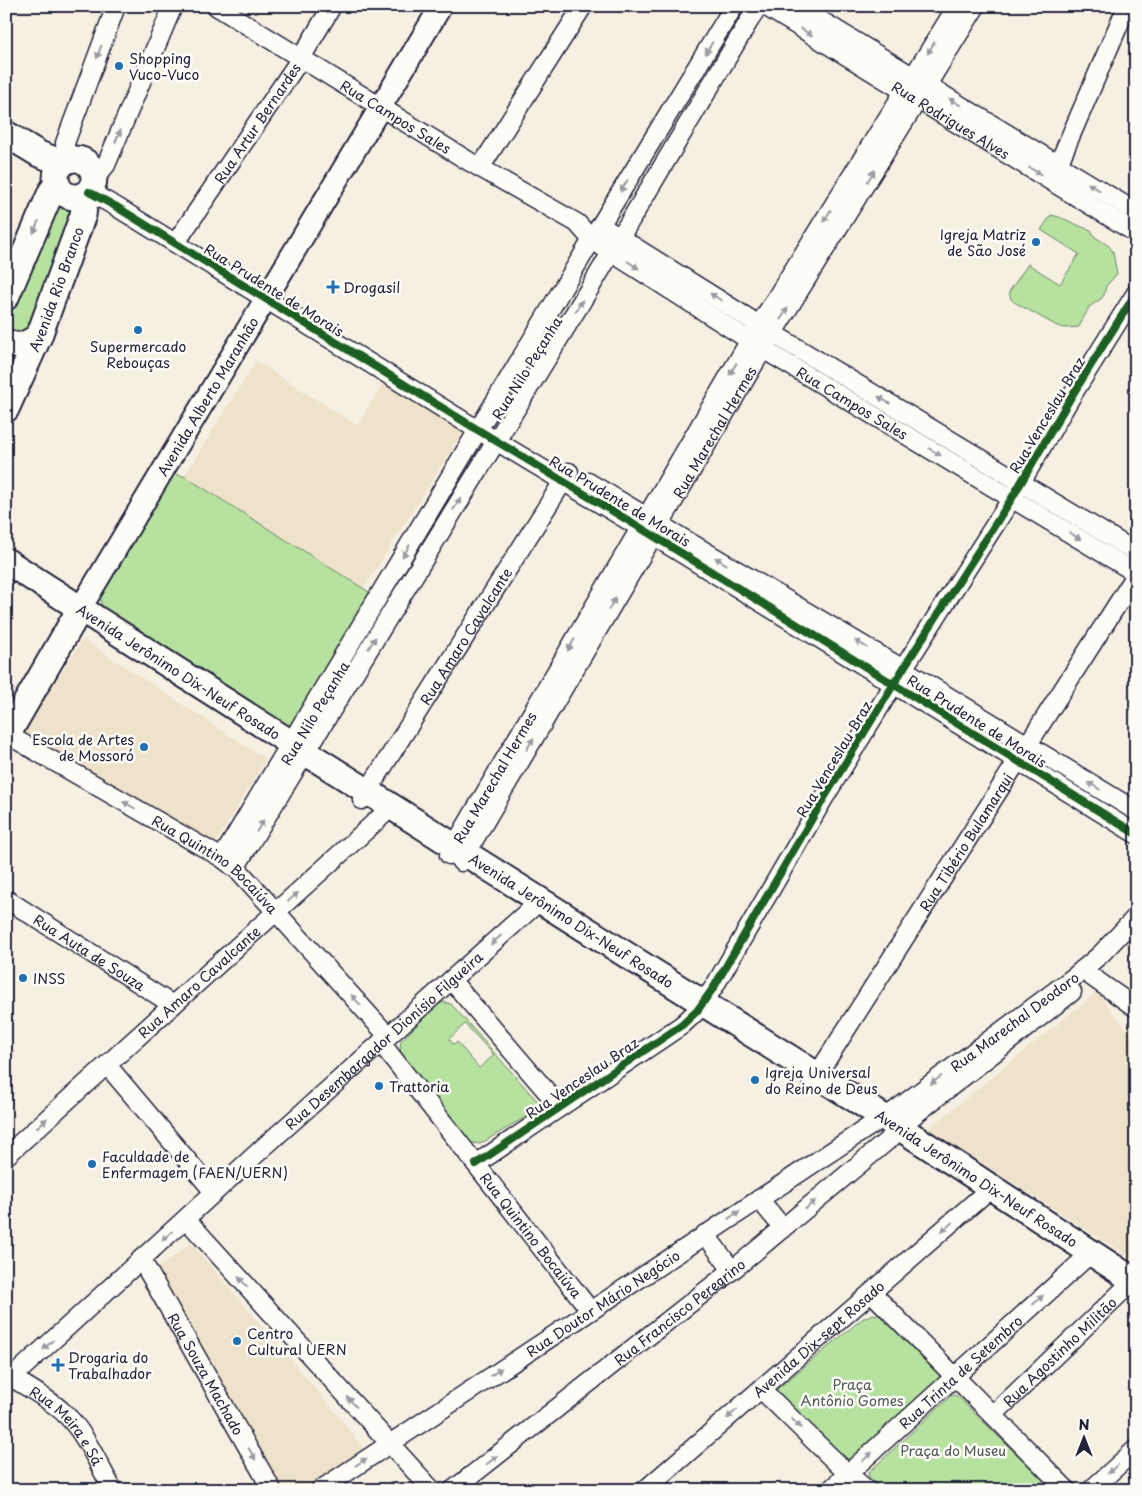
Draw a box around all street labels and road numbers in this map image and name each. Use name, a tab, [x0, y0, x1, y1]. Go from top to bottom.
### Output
street label: Rua Artur Bernardes	[209, 58, 305, 187]
street label: Rua Campos Sales	[336, 74, 455, 159]
street label: Rua Rodrigues Alves	[888, 76, 1014, 164]
street label: Avenida Rio Branco	[23, 224, 88, 355]
street label: Rua Prudente de Morais	[200, 238, 348, 342]
street label: Rua Nilo Peçanha	[487, 312, 567, 424]
street label: Avenida Alberto Maranhão	[152, 313, 263, 480]
street label: Rua Venceslau Braz	[1004, 353, 1090, 477]
street label: Rua Campos Sales	[793, 361, 912, 444]
street label: Rua Marechal Hermes	[667, 362, 761, 502]
street label: Rua Prudente de Morais	[545, 450, 695, 552]
street label: Rua Amaro Cavalcante	[414, 563, 517, 709]
street label: Avenida Jerônimo Dix-Neuf Rosado	[73, 598, 285, 744]
street label: Rua Nilo Peçanha	[276, 657, 355, 769]
street label: Rua Prudente de Morais	[903, 669, 1051, 773]
street label: Rua Venceslau Braz	[791, 697, 877, 821]
street label: Rua Marechal Hermes	[448, 707, 541, 847]
street label: Rua Tibério Bulamarqui	[914, 769, 1018, 915]
street label: Rua Quintino Bocaiúva	[148, 810, 283, 918]
street label: Avenida Jerônimo Dix-Neuf Rosado	[465, 848, 678, 993]
street label: Rua Auta de Souza	[30, 909, 150, 996]
street label: Rua Amaro Cavalcante	[133, 920, 265, 1043]
street label: Rua Desembargador Dionísio Filgueira	[280, 946, 487, 1134]
street label: Rua Marechal Deodoro	[946, 966, 1083, 1076]
street label: Rua Venceslau Braz	[521, 1032, 643, 1124]
street label: Avenida Jerônimo Dix-Neuf Rosado	[871, 1104, 1082, 1252]
street label: Rua Quintino Bocaiúva	[476, 1168, 588, 1303]
street label: Rua Doutor Mário Negócio	[522, 1244, 684, 1361]
street label: Rua Francisco Peregrino	[609, 1253, 750, 1370]
street label: Avenida Dix-sept Rosado	[748, 1275, 889, 1402]
street label: Rua Agostinho Militão	[998, 1292, 1121, 1411]
street label: Rua Souza Machado	[163, 1309, 249, 1439]
street label: Rua Trinta de Setembro	[894, 1310, 1027, 1433]
street label: Rua Meira e Sá	[26, 1380, 108, 1469]

